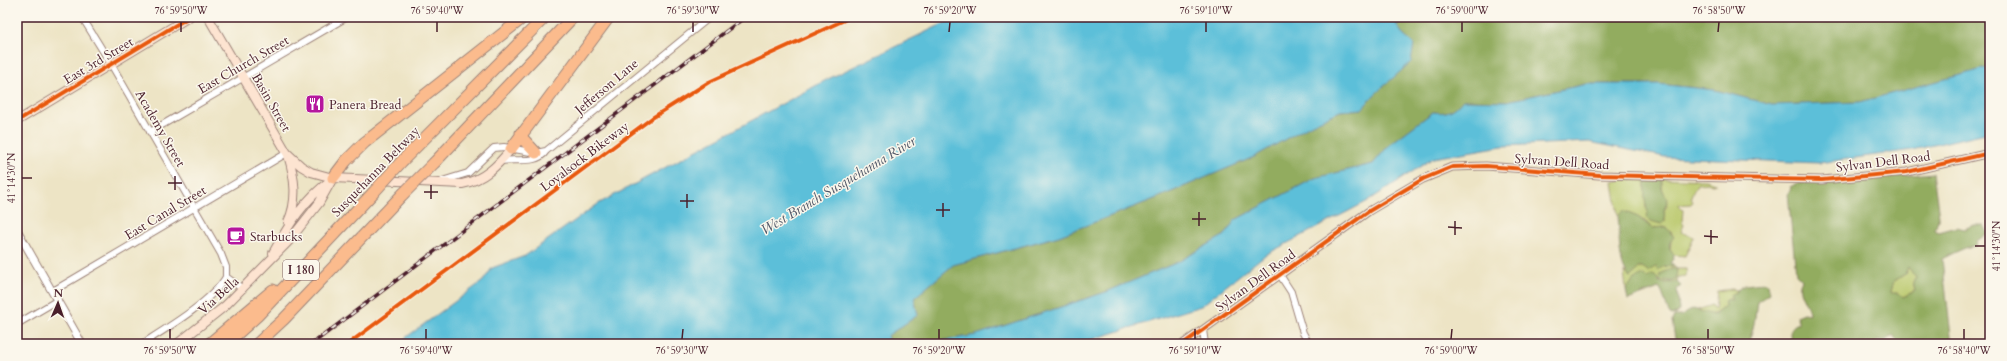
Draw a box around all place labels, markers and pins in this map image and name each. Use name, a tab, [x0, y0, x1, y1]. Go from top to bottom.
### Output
restaurant icon: Panera Bread	[304, 93, 326, 115]
place label: Panera Bread	[329, 96, 402, 114]
cafe icon: Starbucks	[225, 225, 247, 247]
place label: Starbucks	[250, 228, 302, 246]

